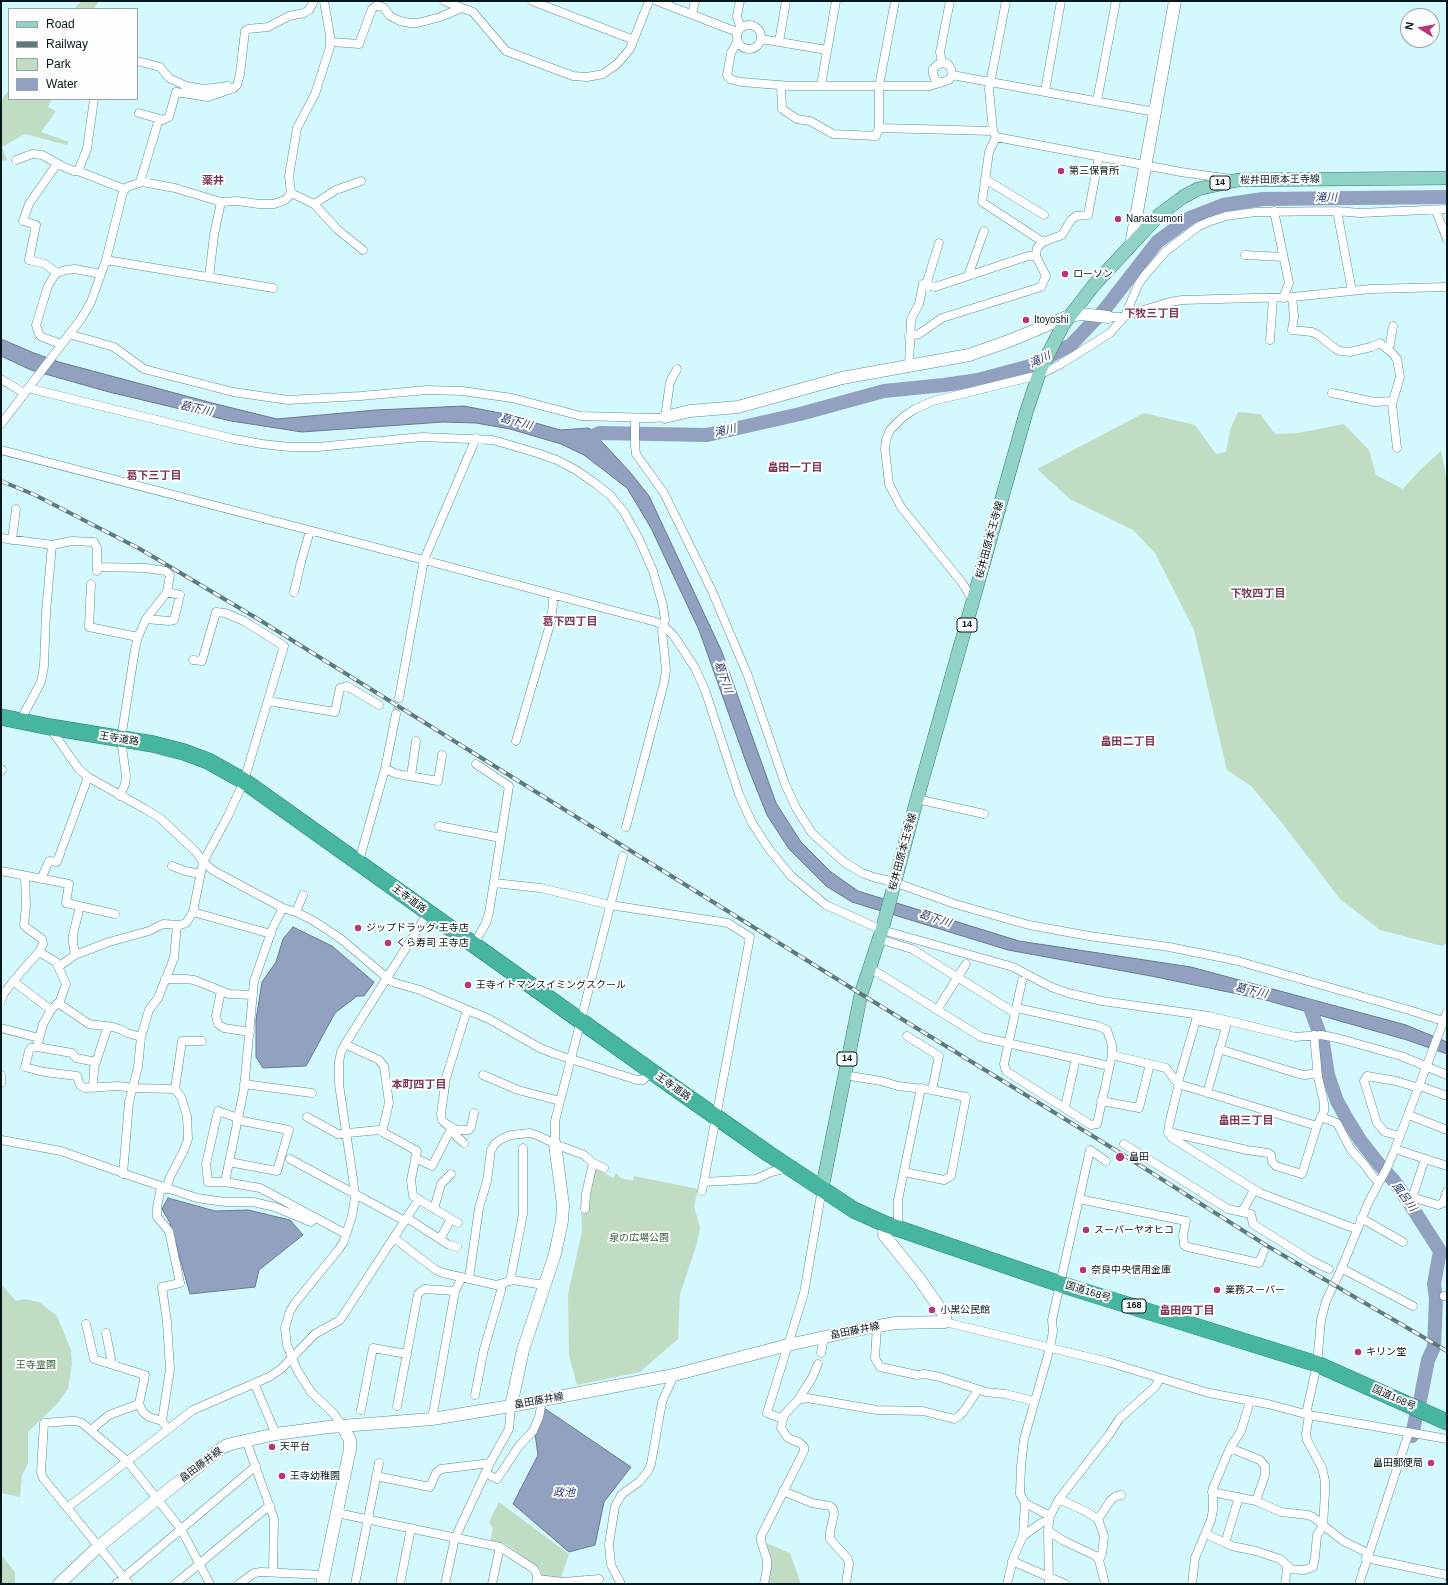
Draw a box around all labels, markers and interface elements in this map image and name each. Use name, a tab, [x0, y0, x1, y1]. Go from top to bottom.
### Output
legend	[8, 8, 138, 100]
north arrow	[1400, 8, 1440, 48]
text: Road	[46, 17, 75, 31]
text: N	[1403, 21, 1416, 31]
text: Railway	[46, 37, 88, 51]
text: Park	[46, 57, 71, 71]
text: Water	[46, 77, 78, 91]
place label: 第三保育所	[1069, 165, 1119, 177]
marker: 第三保育所	[1056, 166, 1066, 176]
street label: 桜井田原本王寺線	[1240, 173, 1320, 187]
district label: 薬井	[202, 174, 224, 188]
road number: 14	[1210, 176, 1230, 190]
water label: 滝川	[1315, 191, 1337, 205]
place label: Nanatsumori	[1126, 213, 1183, 225]
marker: Nanatsumori	[1113, 214, 1123, 224]
place label: ローソン	[1073, 268, 1113, 280]
marker: ローソン	[1060, 269, 1070, 279]
district label: 下牧三丁目	[1125, 307, 1179, 321]
place label: Itoyoshi	[1034, 314, 1068, 326]
marker: Itoyoshi	[1021, 315, 1031, 325]
water label: 滝川	[1027, 349, 1053, 371]
water label: 葛下川	[178, 399, 214, 419]
water label: 葛下川	[498, 411, 534, 433]
water label: 滝川	[713, 422, 737, 440]
district label: 畠田一丁目	[768, 461, 822, 475]
district label: 葛下三丁目	[127, 469, 181, 483]
street label: 桜井田原本王寺線	[974, 500, 1006, 580]
district label: 下牧四丁目	[1231, 587, 1285, 601]
district label: 葛下四丁目	[543, 615, 597, 629]
road number: 14	[957, 618, 977, 632]
water label: 葛下川	[711, 659, 735, 695]
street label: 王寺道路	[98, 730, 140, 748]
district label: 畠田二丁目	[1101, 735, 1155, 749]
street label: 桜井田原本王寺線	[887, 812, 919, 892]
street label: 王寺道路	[389, 882, 429, 916]
water label: 葛下川	[917, 908, 953, 930]
place label: ジップドラッグ 王寺店	[366, 922, 469, 934]
marker: ジップドラッグ 王寺店	[353, 923, 363, 933]
place label: くら寿司 王寺店	[396, 937, 469, 949]
marker: くら寿司 王寺店	[383, 938, 393, 948]
place label: 王寺イトマンスイミングスクール	[476, 979, 626, 991]
marker: 王寺イトマンスイミングスクール	[463, 980, 473, 990]
water label: 葛下川	[1233, 981, 1269, 1001]
road number: 14	[837, 1052, 857, 1066]
street label: 王寺道路	[653, 1071, 693, 1103]
district label: 本町四丁目	[392, 1078, 446, 1092]
district label: 畠田三丁目	[1219, 1114, 1273, 1128]
marker: 畠田	[1114, 1151, 1126, 1163]
place label: 畠田	[1129, 1151, 1149, 1163]
water label: 風呂川	[1389, 1180, 1419, 1214]
place label: スーパーヤオヒコ	[1094, 1224, 1174, 1236]
marker: スーパーヤオヒコ	[1081, 1225, 1091, 1235]
park label: 泉の広場公園	[609, 1232, 669, 1244]
place label: 奈良中央信用金庫	[1091, 1264, 1171, 1276]
marker: 奈良中央信用金庫	[1078, 1265, 1088, 1275]
street label: 国道168号	[1064, 1279, 1112, 1305]
place label: 業務スーパー	[1225, 1284, 1285, 1296]
marker: 業務スーパー	[1212, 1285, 1222, 1295]
road number: 168	[1122, 1299, 1146, 1313]
place label: 小黒公民館	[940, 1304, 990, 1316]
district label: 畠田四丁目	[1160, 1304, 1214, 1318]
marker: 小黒公民館	[927, 1305, 937, 1315]
street label: 畠田藤井線	[829, 1320, 881, 1342]
place label: キリン堂	[1366, 1346, 1406, 1358]
marker: キリン堂	[1353, 1347, 1363, 1357]
park label: 王寺霊園	[16, 1359, 56, 1371]
street label: 国道168号	[1370, 1383, 1418, 1413]
street label: 畠田藤井線	[513, 1391, 565, 1411]
place label: 天平台	[280, 1441, 310, 1453]
marker: 天平台	[267, 1442, 277, 1452]
street label: 畠田藤井線	[177, 1445, 225, 1485]
place label: 畠田郵便局	[1373, 1457, 1423, 1469]
marker: 畠田郵便局	[1426, 1458, 1436, 1468]
place label: 王寺幼稚園	[290, 1470, 340, 1482]
marker: 王寺幼稚園	[277, 1471, 287, 1481]
water label: 政池	[553, 1486, 575, 1500]

